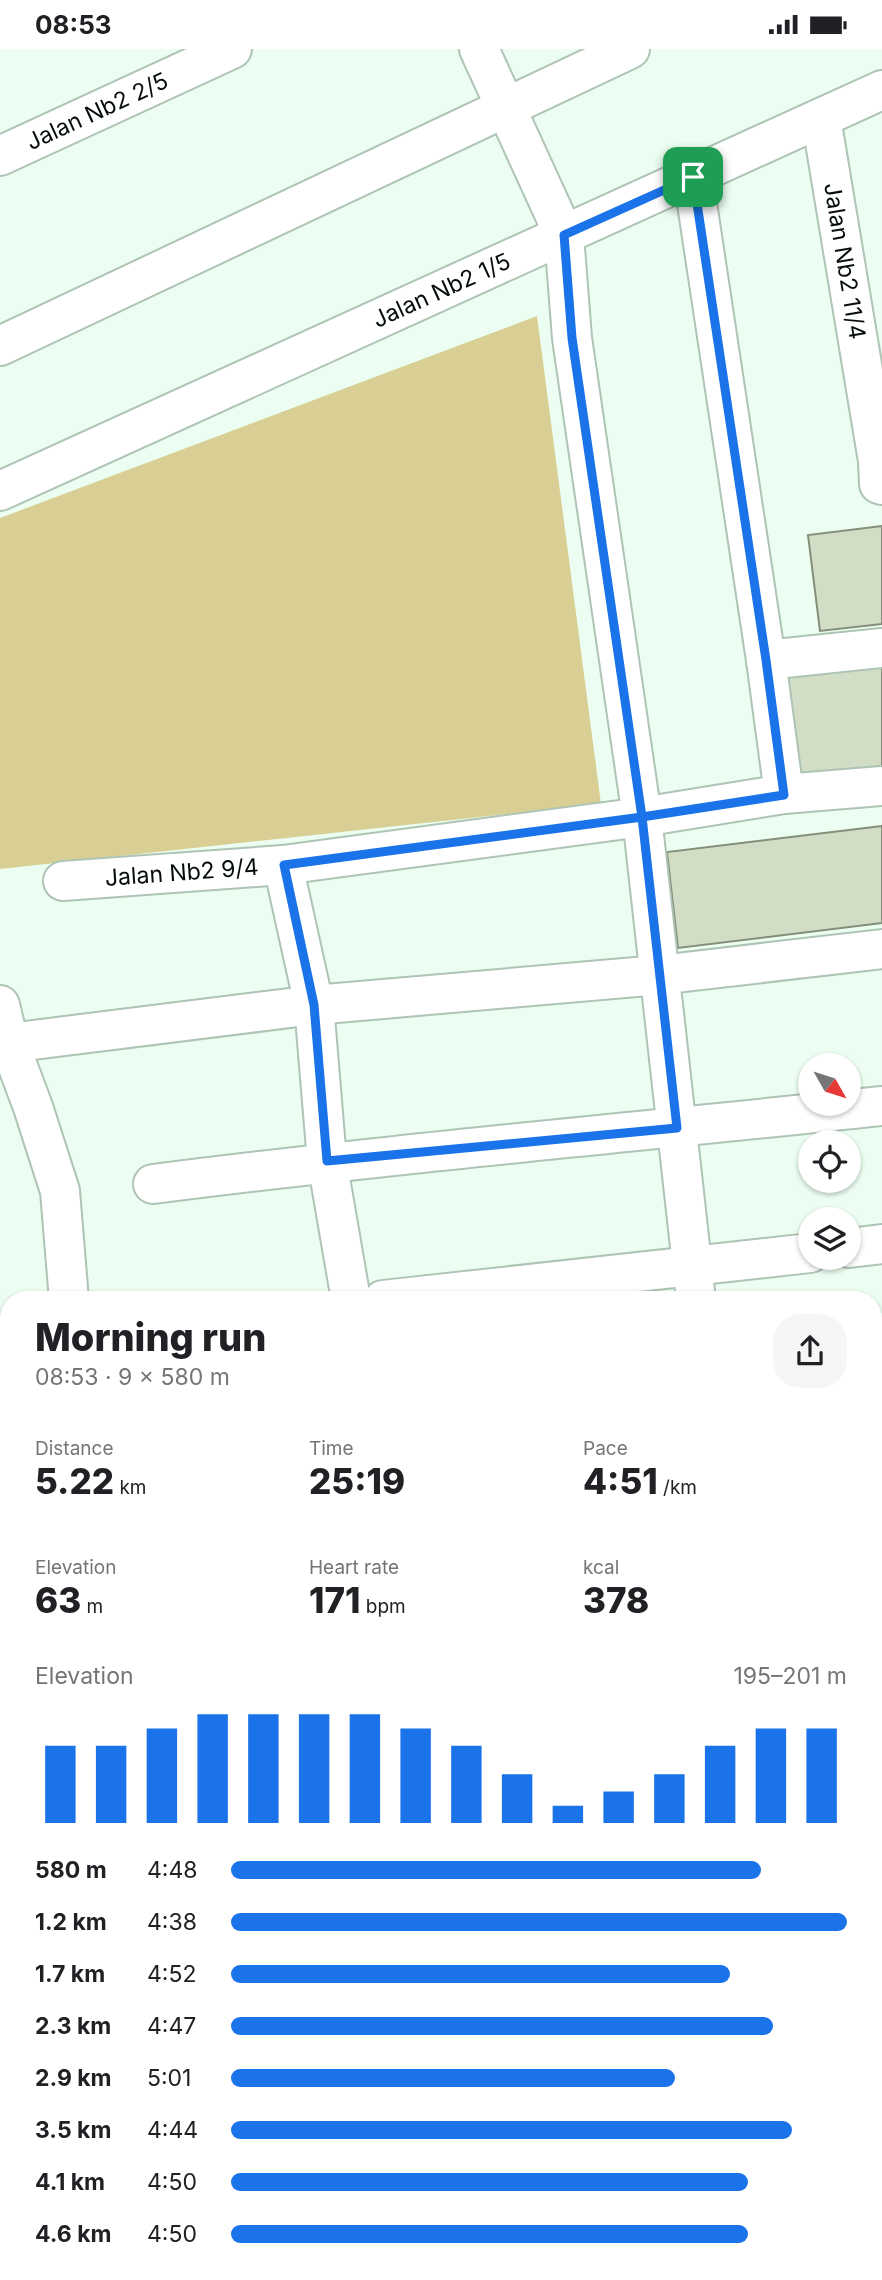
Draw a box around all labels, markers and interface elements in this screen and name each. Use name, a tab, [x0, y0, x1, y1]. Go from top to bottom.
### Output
text: 08:53	[35, 9, 112, 40]
street label: Jalan Nb2 2/5	[22, 66, 172, 156]
pin	[663, 147, 723, 207]
icon: arrive	[674, 158, 712, 196]
street label: Jalan Nb2 11/4	[818, 181, 872, 341]
street label: Jalan Nb2 1/5	[368, 247, 515, 334]
street label: Jalan Nb2 9/4	[104, 853, 259, 892]
north arrow	[798, 1053, 861, 1117]
map controls	[798, 1053, 861, 1270]
button: locate	[798, 1130, 861, 1193]
button: layers	[798, 1207, 861, 1270]
text: Morning run	[35, 1314, 266, 1360]
button: share	[773, 1314, 847, 1388]
text: 08:53 · 9 × 580 m	[35, 1363, 230, 1391]
text: Distance	[35, 1437, 113, 1460]
text: Time	[309, 1437, 354, 1460]
text: Pace	[583, 1437, 628, 1460]
text: 5.22	[35, 1460, 114, 1502]
text: 25:19	[309, 1460, 405, 1502]
text: 4:51	[583, 1460, 658, 1502]
text: km	[114, 1476, 146, 1499]
text: /km	[658, 1476, 697, 1499]
text: Elevation	[35, 1556, 116, 1579]
text: Heart rate	[309, 1556, 399, 1579]
text: kcal	[583, 1556, 619, 1579]
text: 63	[35, 1579, 81, 1621]
text: 171	[309, 1579, 360, 1621]
text: 378	[583, 1579, 649, 1621]
text: m	[81, 1595, 103, 1618]
text: bpm	[360, 1595, 406, 1618]
text: Elevation	[35, 1662, 134, 1690]
text: 195–201 m	[733, 1662, 847, 1690]
text: 580 m	[35, 1856, 107, 1884]
text: 4:48	[147, 1856, 198, 1884]
text: 1.2 km	[35, 1908, 107, 1936]
text: 4:38	[147, 1908, 197, 1936]
text: 1.7 km	[35, 1960, 105, 1988]
text: 4:52	[147, 1960, 197, 1988]
text: 2.3 km	[35, 2012, 111, 2040]
text: 4:47	[147, 2012, 196, 2040]
text: 2.9 km	[35, 2064, 112, 2092]
text: 5:01	[147, 2064, 191, 2092]
text: 3.5 km	[35, 2116, 111, 2144]
text: 4:44	[147, 2116, 198, 2144]
text: 4.1 km	[35, 2168, 105, 2196]
text: 4:50	[147, 2168, 197, 2196]
text: 4.6 km	[35, 2220, 112, 2248]
text: 4:50	[147, 2220, 197, 2248]

